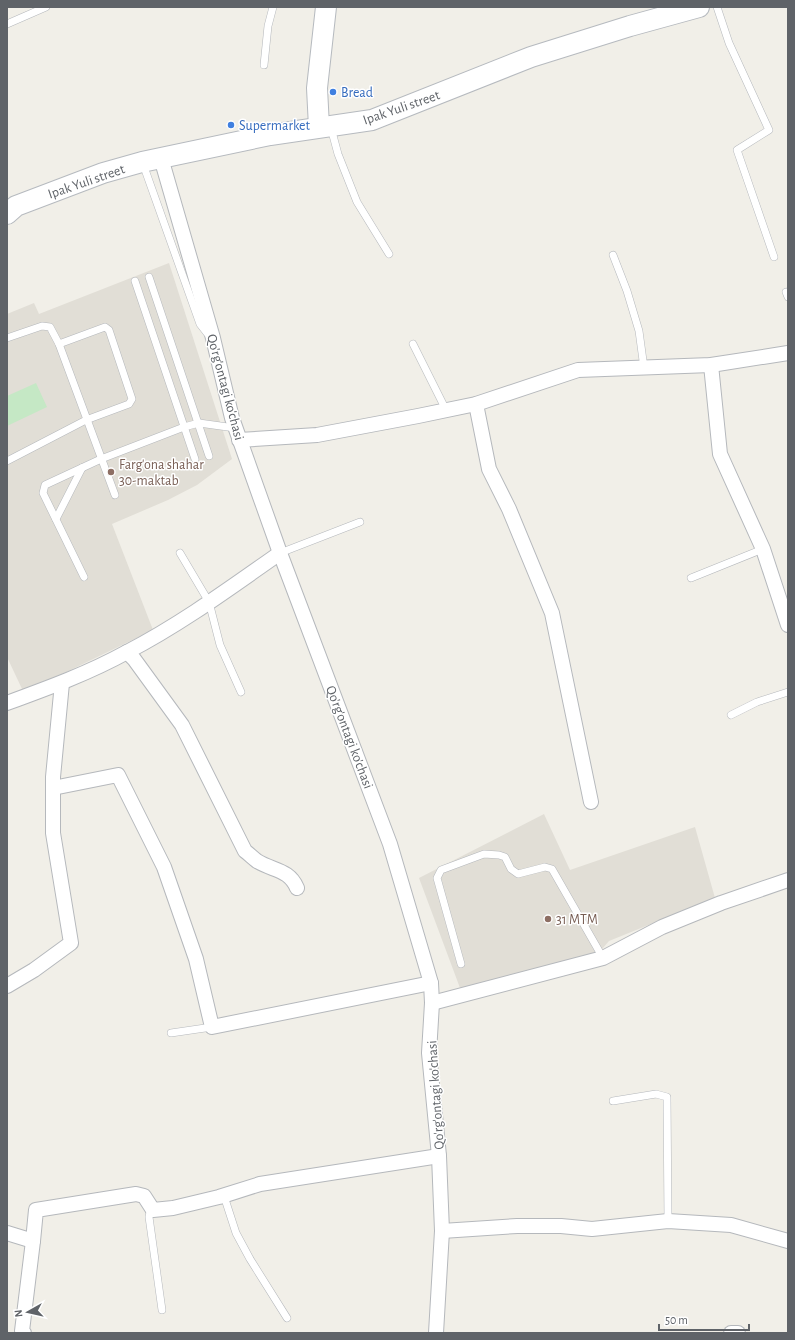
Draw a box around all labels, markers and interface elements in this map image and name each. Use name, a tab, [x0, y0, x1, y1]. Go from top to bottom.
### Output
place label: Bread	[341, 86, 373, 100]
marker: Bread	[328, 87, 338, 97]
street label: Ipak Yuli street	[361, 88, 442, 128]
place label: Supermarket	[239, 119, 311, 133]
marker: Supermarket	[226, 120, 236, 130]
street label: Ipak Yuli street	[46, 162, 127, 202]
street label: Qo'rg'ontagi ko'chasi	[204, 333, 246, 442]
place label: Farg'ona shahar 30-maktab	[119, 458, 204, 488]
marker: Farg'ona shahar 30-maktab	[106, 467, 116, 477]
street label: Qo'rg'ontagi ko'chasi	[323, 684, 375, 791]
place label: 31 MTM	[556, 913, 598, 927]
marker: 31 MTM	[543, 914, 553, 924]
street label: Qo'rg'ontagi ko'chasi	[425, 1040, 447, 1150]
north arrow	[8, 1292, 48, 1332]
scale bar	[659, 1306, 749, 1332]
text: N	[13, 1309, 25, 1318]
text: 50 m	[665, 1314, 688, 1326]

